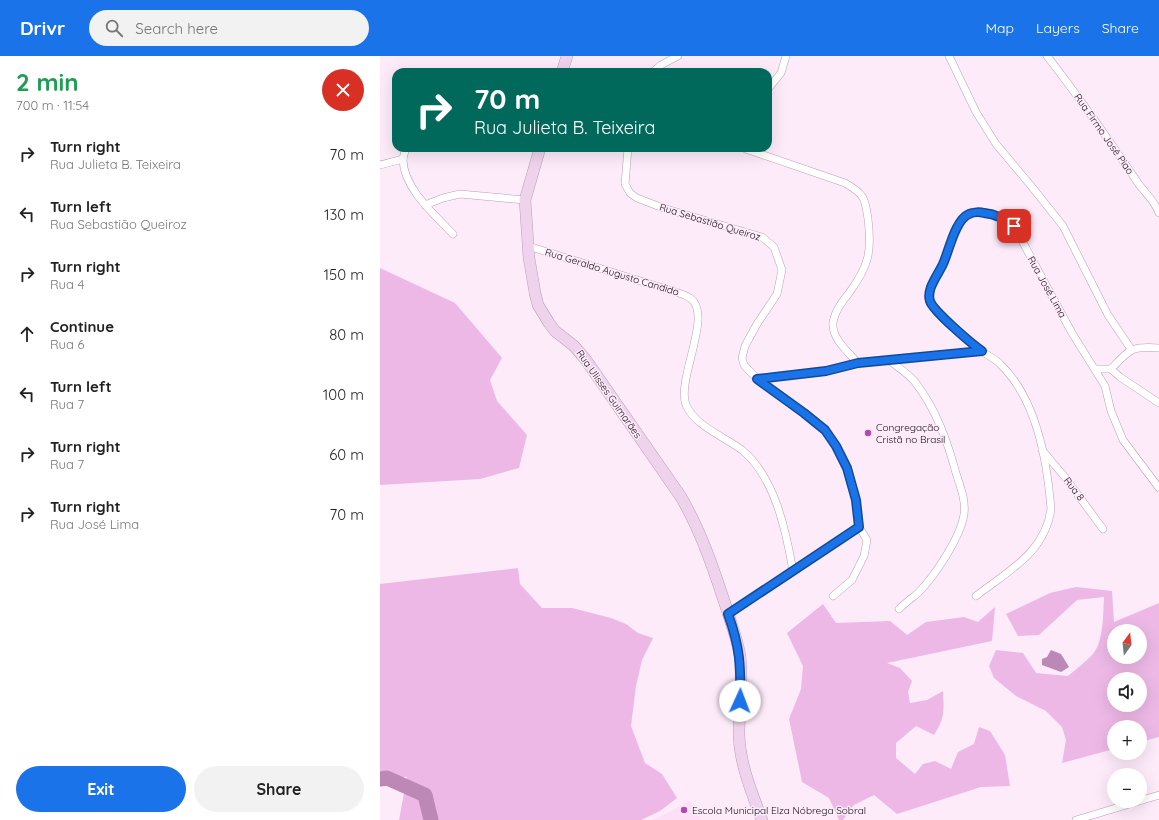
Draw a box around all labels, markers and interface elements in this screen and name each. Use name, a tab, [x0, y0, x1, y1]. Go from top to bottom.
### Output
search box	[89, 10, 369, 46]
text: Drivr	[20, 16, 65, 40]
icon: search	[103, 17, 125, 39]
text: Search here	[135, 19, 218, 38]
text: Map	[985, 19, 1014, 37]
text: Layers	[1036, 19, 1080, 37]
text: Share	[1102, 19, 1139, 37]
text: 2 min	[16, 67, 78, 97]
button: close	[322, 69, 364, 111]
text: 70 m	[474, 81, 540, 116]
icon: right	[408, 84, 460, 136]
street label: Rua Firmo José Piao	[1071, 91, 1137, 177]
text: 700 m · 11:54	[16, 97, 89, 113]
text: Rua Julieta B. Teixeira	[474, 116, 655, 139]
text: Turn right	[50, 137, 121, 156]
icon: right	[16, 143, 38, 165]
text: 70 m	[330, 145, 364, 164]
text: Rua Julieta B. Teixeira	[50, 156, 181, 172]
text: Turn left	[50, 197, 112, 216]
street label: Rua Sebastião Queiroz	[658, 200, 762, 244]
icon: left	[16, 203, 38, 225]
text: 130 m	[324, 205, 364, 224]
pin	[997, 209, 1031, 243]
icon: arrive	[1003, 215, 1025, 237]
text: Rua Sebastião Queiroz	[50, 216, 187, 232]
street label: Rua Geraldo Augusto Candido	[543, 245, 681, 299]
street label: Rua José Lima	[1025, 254, 1069, 320]
text: Turn right	[50, 257, 121, 276]
icon: right	[16, 263, 38, 285]
text: 150 m	[324, 265, 364, 284]
text: Rua 4	[50, 276, 84, 292]
text: Continue	[50, 317, 114, 336]
icon: ahead	[16, 323, 38, 345]
text: 80 m	[329, 325, 364, 344]
text: Rua 6	[50, 336, 84, 352]
street label: Rua Ulisses Guimarães	[574, 347, 645, 441]
text: Turn left	[50, 377, 112, 396]
icon: left	[16, 383, 38, 405]
text: 100 m	[323, 385, 364, 404]
text: Rua 7	[50, 396, 84, 412]
place label: Congregação Cristã no Brasil	[876, 421, 945, 446]
marker: Congregação Cristã no Brasil	[863, 428, 873, 438]
text: Turn right	[50, 437, 121, 456]
icon: right	[16, 443, 38, 465]
text: 60 m	[329, 445, 364, 464]
text: Rua 7	[50, 456, 84, 472]
street label: Rua 8	[1061, 475, 1087, 503]
text: Turn right	[50, 497, 121, 516]
icon: right	[16, 503, 38, 525]
text: 70 m	[330, 505, 364, 524]
text: Rua José Lima	[50, 516, 139, 532]
north arrow	[1107, 624, 1147, 664]
map controls	[1107, 624, 1147, 808]
button: sound	[1107, 672, 1147, 712]
position arrow	[719, 680, 761, 722]
button: +	[1107, 720, 1147, 760]
button: Exit	[16, 766, 186, 812]
button: Share	[194, 766, 364, 812]
button: −	[1107, 768, 1147, 808]
place label: Escola Municipal Elza Nóbrega Sobral	[692, 804, 866, 817]
marker: Escola Municipal Elza Nóbrega Sobral	[679, 805, 689, 815]

